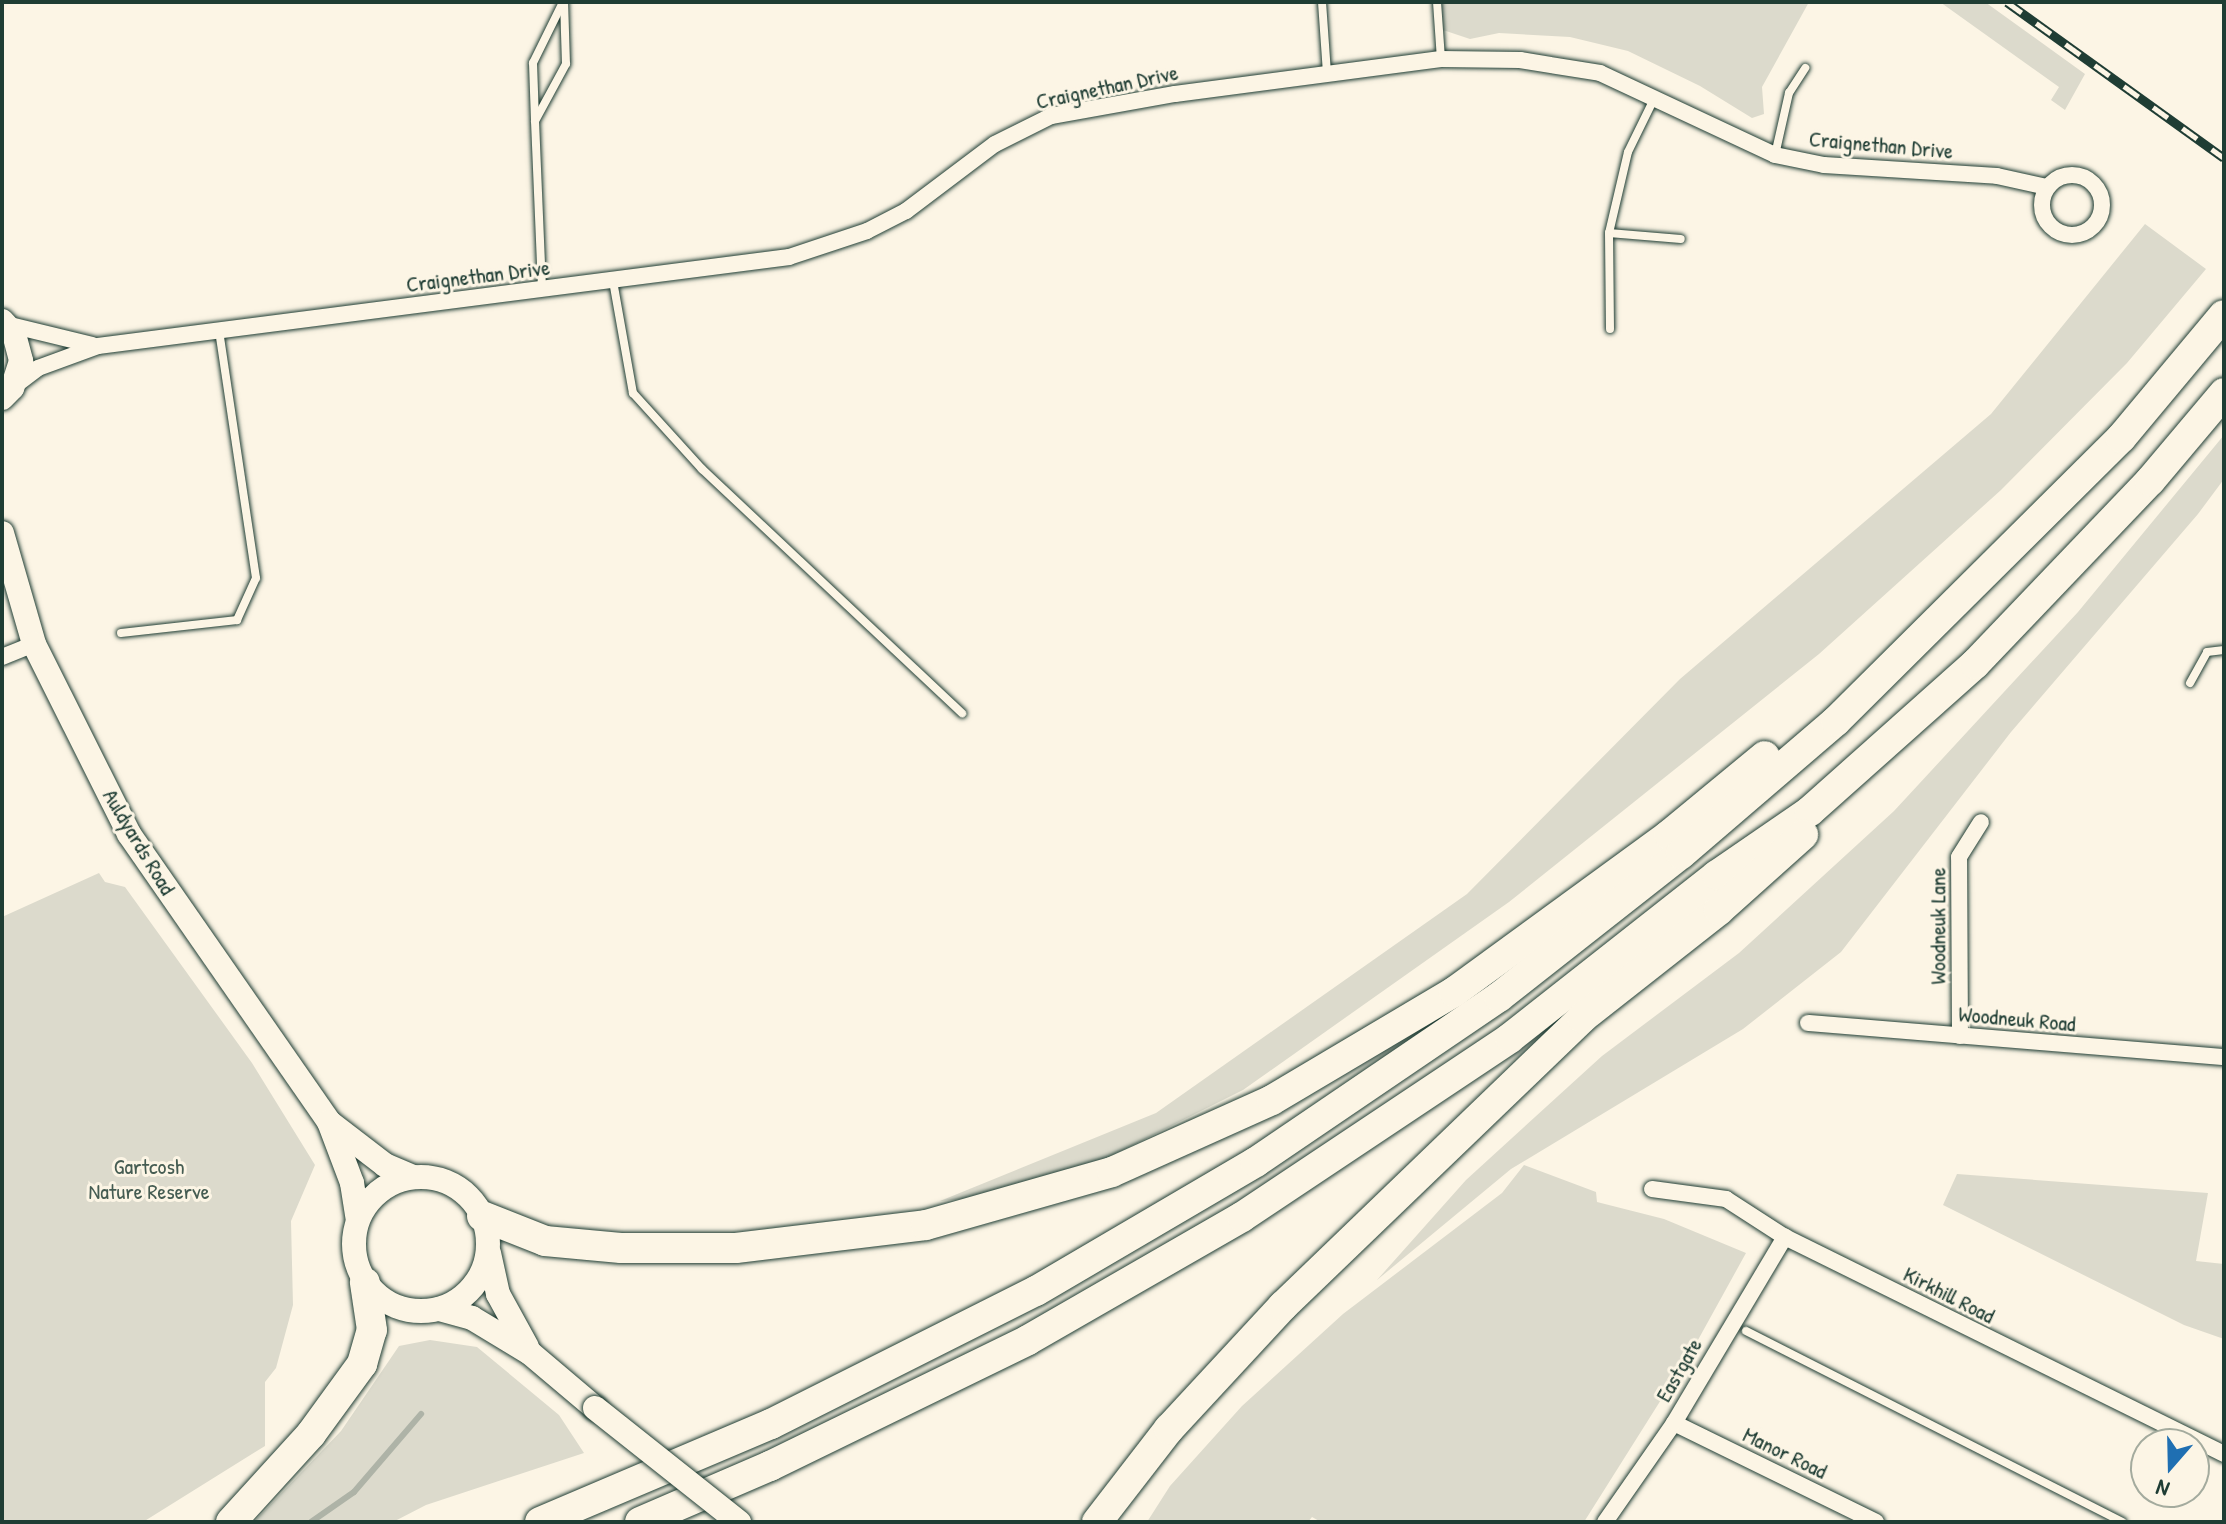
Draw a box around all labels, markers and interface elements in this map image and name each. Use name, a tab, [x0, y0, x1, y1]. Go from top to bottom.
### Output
street label: Craignethan Drive	[1034, 59, 1180, 115]
street label: Craignethan Drive	[1808, 126, 1954, 164]
street label: Craignethan Drive	[405, 254, 551, 298]
street label: Auldyards Road	[97, 784, 181, 900]
street label: Woodneuk Lane	[1925, 867, 1951, 985]
street label: Woodneuk Road	[1957, 1001, 2077, 1037]
park label: Gartcosh Nature Reserve	[89, 1153, 209, 1204]
street label: Kirkhill Road	[1899, 1261, 1999, 1329]
street label: Eastgate	[1650, 1333, 1708, 1407]
street label: Manor Road	[1739, 1421, 1831, 1485]
north arrow	[2130, 1428, 2210, 1508]
text: N	[2152, 1473, 2173, 1505]

